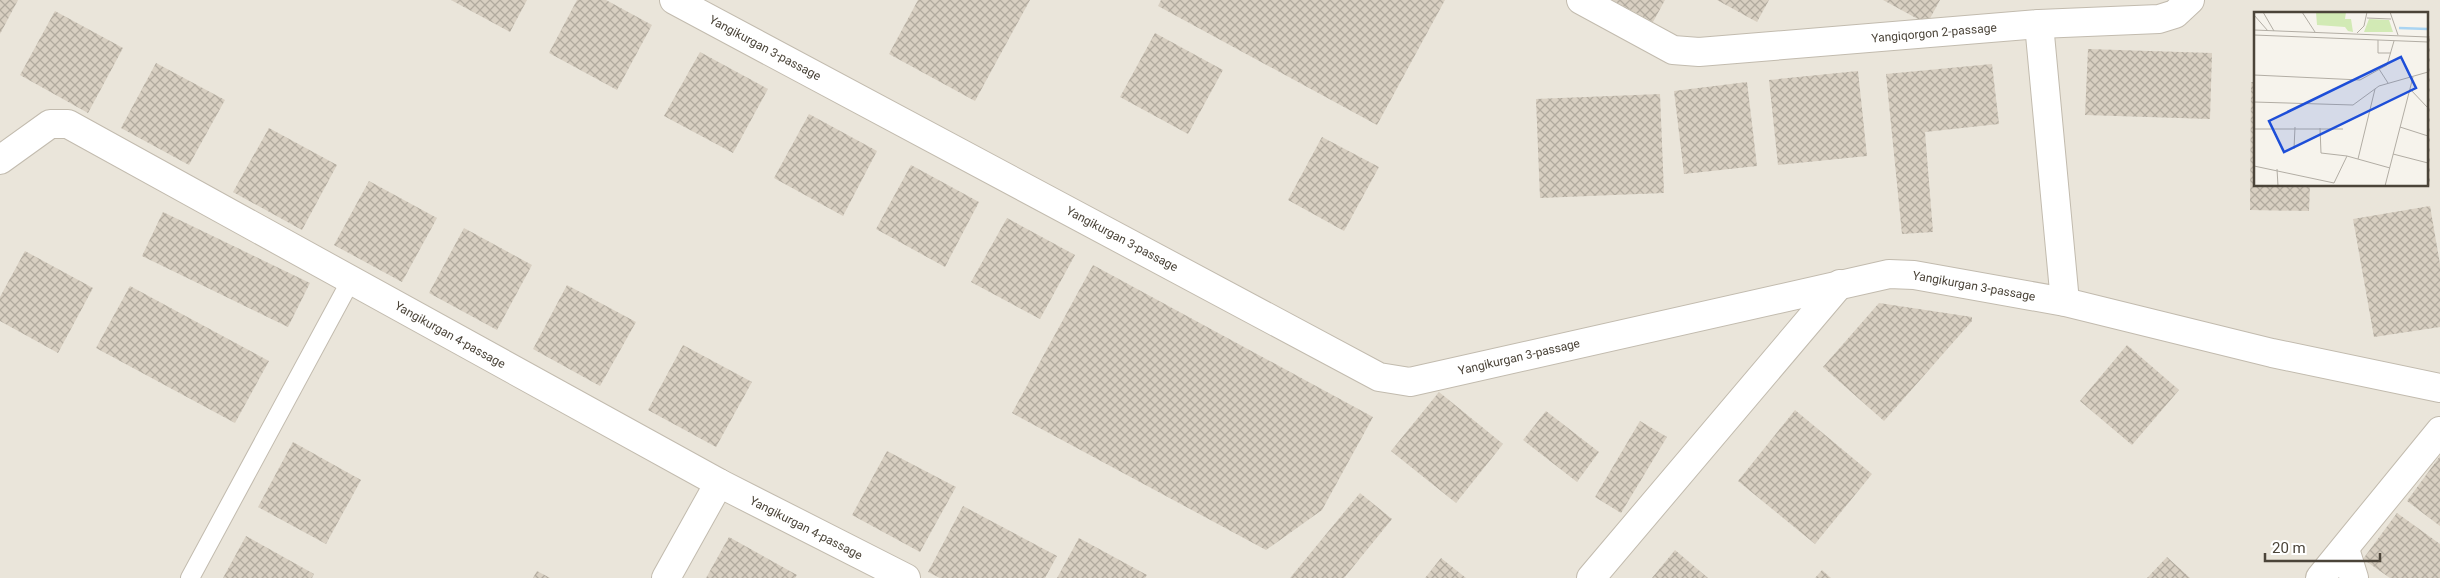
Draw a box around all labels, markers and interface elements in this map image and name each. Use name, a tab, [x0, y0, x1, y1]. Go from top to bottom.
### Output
inset map	[2254, 12, 2428, 186]
street label: Yangikurgan 3-passage	[707, 13, 823, 83]
street label: Yangiqorgon 2-passage	[1871, 21, 1997, 45]
street label: Yangikurgan 3-passage	[1064, 204, 1180, 274]
street label: Yangikurgan 3-passage	[1912, 268, 2036, 304]
street label: Yangikurgan 4-passage	[392, 299, 508, 371]
street label: Yangikurgan 3-passage	[1457, 336, 1581, 378]
street label: Yangikurgan 4-passage	[747, 494, 865, 562]
scale bar	[2265, 530, 2380, 562]
text: 20 m	[2272, 539, 2306, 557]

